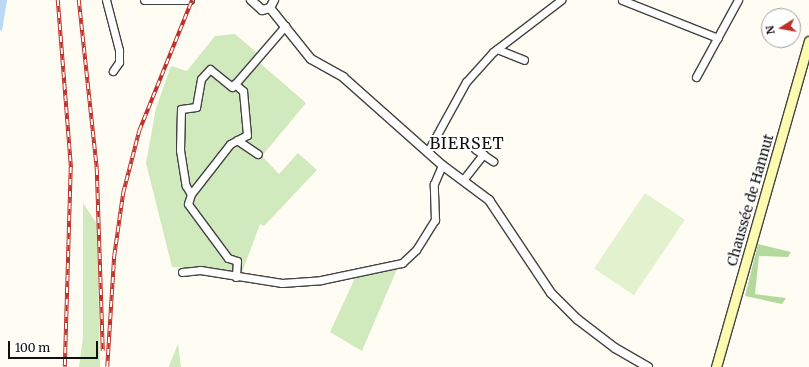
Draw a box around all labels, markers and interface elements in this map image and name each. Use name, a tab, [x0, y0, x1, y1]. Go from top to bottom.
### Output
north arrow	[761, 8, 801, 48]
text: N	[763, 24, 778, 36]
street label: Chaussée de Hannut	[723, 132, 777, 268]
district label: BIERSET	[429, 133, 505, 153]
scale bar	[10, 333, 100, 359]
text: 100 m	[15, 340, 50, 355]

